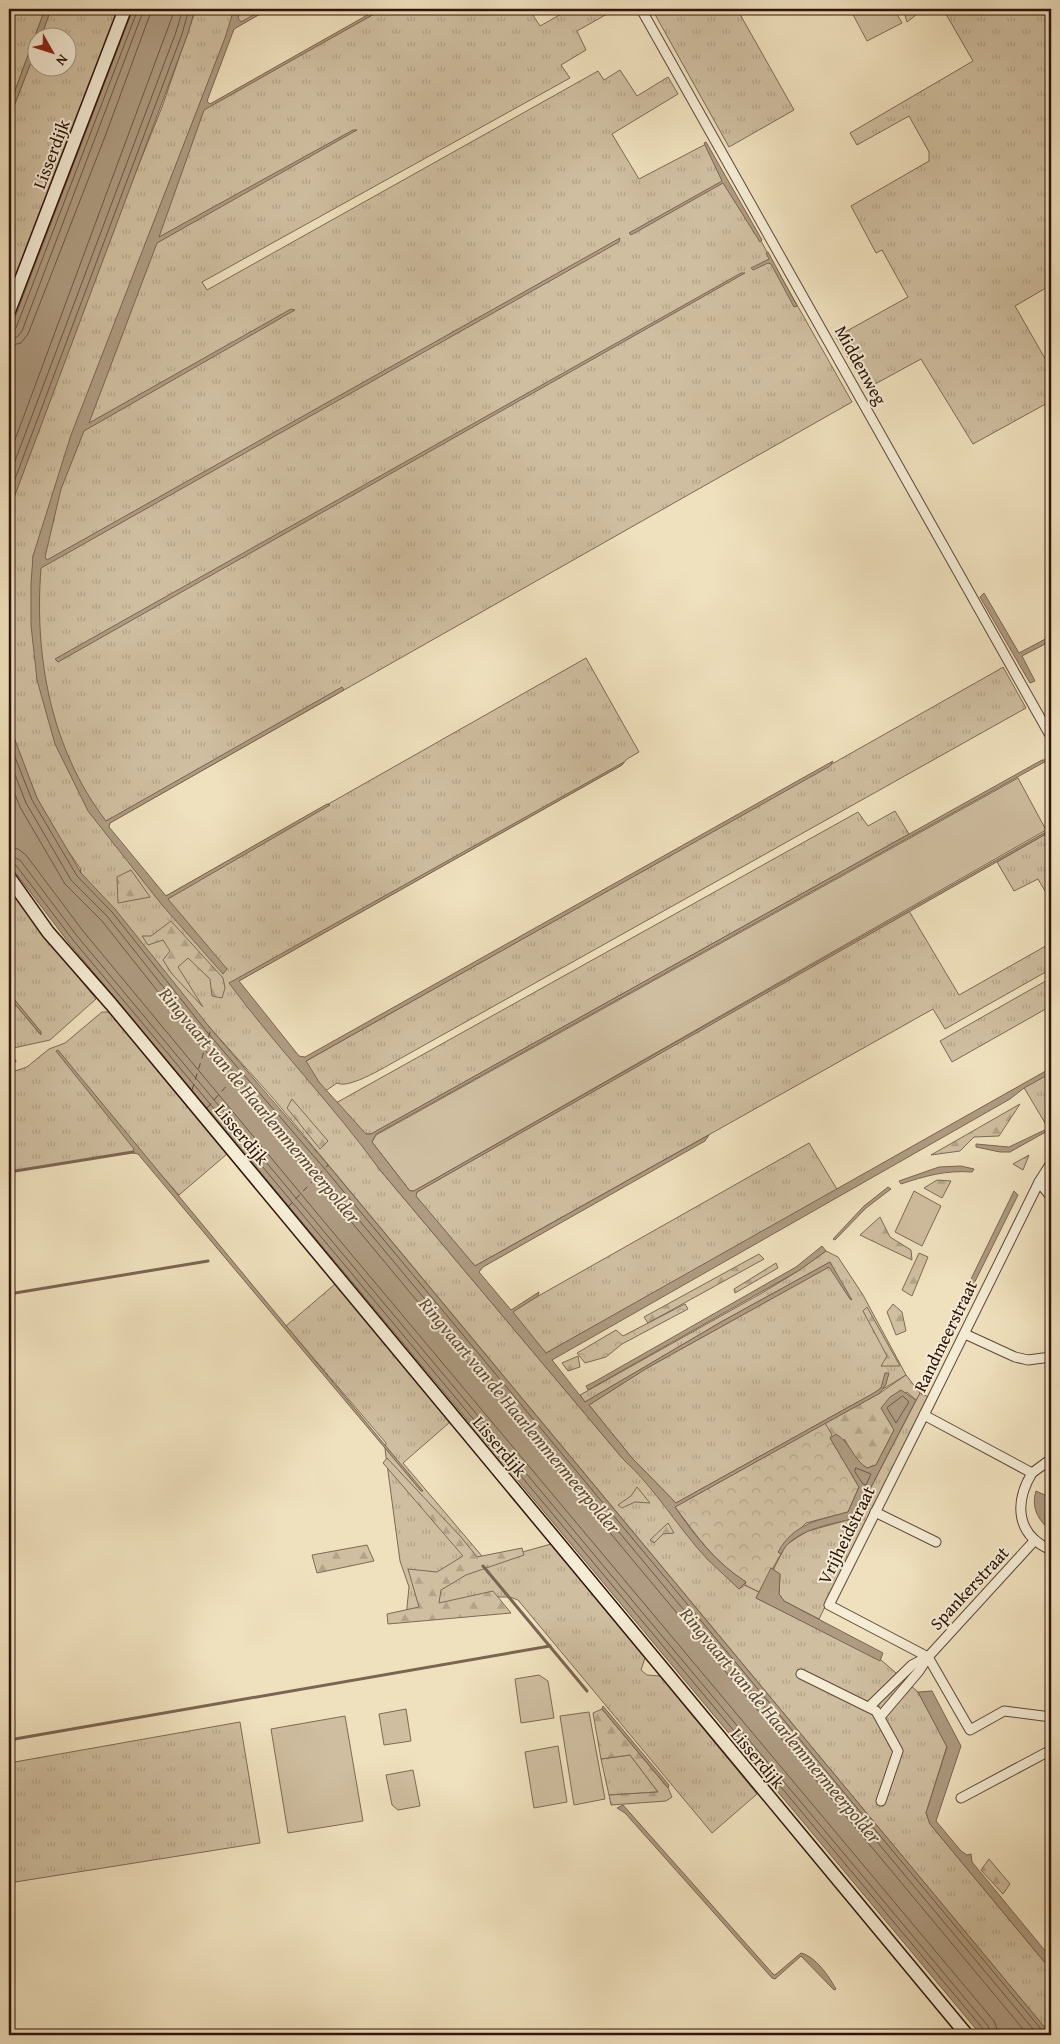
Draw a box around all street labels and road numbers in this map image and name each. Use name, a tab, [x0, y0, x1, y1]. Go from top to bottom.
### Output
street label: Lisserdijk	[25, 115, 77, 193]
street label: Middenweg	[828, 320, 894, 410]
street label: Lisserdijk	[208, 1098, 276, 1171]
street label: Randmeerstraat	[906, 1275, 984, 1397]
street label: Lisserdijk	[466, 1410, 534, 1483]
street label: Vrijheidstraat	[811, 1481, 882, 1589]
street label: Spankerstraat	[923, 1540, 1015, 1636]
street label: Lisserdijk	[724, 1722, 792, 1795]

